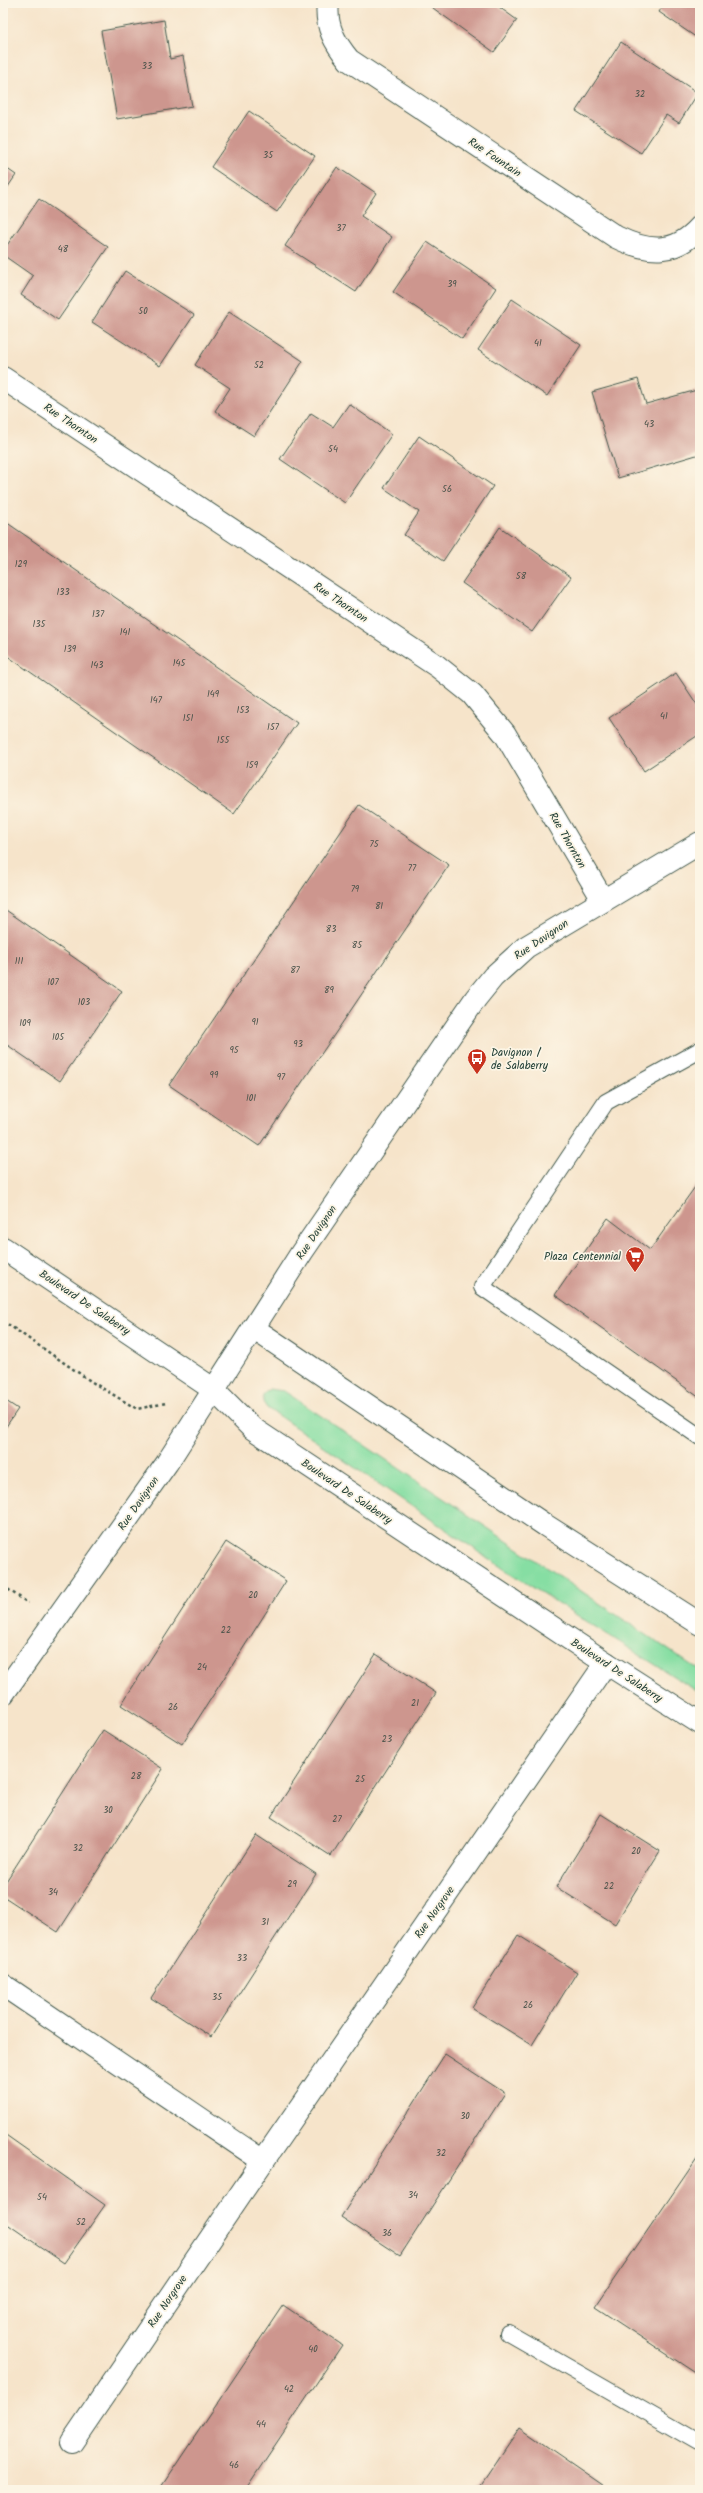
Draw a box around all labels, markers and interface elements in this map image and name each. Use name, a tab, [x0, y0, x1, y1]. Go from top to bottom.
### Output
house number: 33	[142, 59, 152, 74]
house number: 32	[635, 87, 645, 102]
street label: Rue Fountain	[464, 133, 525, 182]
house number: 35	[263, 148, 274, 163]
house number: 37	[336, 221, 346, 236]
house number: 48	[58, 242, 69, 257]
house number: 39	[447, 277, 457, 292]
house number: 50	[138, 304, 148, 319]
house number: 41	[534, 336, 542, 351]
house number: 52	[254, 358, 264, 373]
street label: Rue Thornton	[40, 399, 101, 449]
house number: 43	[644, 417, 654, 432]
house number: 54	[328, 442, 338, 457]
house number: 56	[442, 482, 452, 497]
house number: 129	[15, 557, 28, 572]
house number: 58	[516, 569, 527, 584]
street label: Rue Thornton	[310, 578, 371, 628]
house number: 133	[56, 585, 70, 600]
house number: 137	[92, 607, 105, 622]
house number: 135	[33, 617, 47, 632]
house number: 141	[120, 625, 130, 640]
house number: 139	[64, 642, 77, 657]
house number: 145	[173, 656, 186, 671]
house number: 143	[91, 658, 103, 673]
house number: 149	[207, 687, 220, 702]
house number: 147	[150, 693, 163, 708]
house number: 153	[237, 703, 249, 718]
house number: 41	[660, 709, 668, 724]
house number: 151	[183, 711, 193, 726]
house number: 157	[267, 720, 280, 735]
house number: 155	[217, 733, 230, 748]
house number: 159	[246, 758, 259, 773]
street label: Rue Thornton	[544, 809, 591, 872]
house number: 75	[370, 837, 380, 852]
house number: 77	[408, 861, 417, 876]
house number: 79	[351, 882, 360, 897]
house number: 81	[375, 899, 383, 914]
street label: Rue Davignon	[511, 915, 573, 965]
house number: 83	[326, 922, 336, 937]
house number: 85	[352, 938, 363, 953]
house number: 111	[15, 954, 23, 969]
house number: 87	[290, 963, 301, 978]
house number: 107	[47, 975, 60, 990]
house number: 89	[324, 983, 335, 998]
house number: 103	[78, 995, 90, 1010]
house number: 91	[251, 1015, 259, 1030]
house number: 109	[19, 1016, 31, 1031]
house number: 105	[52, 1030, 65, 1045]
house number: 93	[293, 1037, 303, 1052]
house number: 95	[229, 1043, 240, 1058]
place label: Davignon / de Salaberry	[491, 1044, 549, 1075]
bus stop icon: Davignon / de Salaberry	[466, 1047, 488, 1075]
house number: 99	[210, 1068, 219, 1083]
house number: 97	[277, 1070, 286, 1085]
house number: 101	[246, 1091, 256, 1106]
street label: Rue Davignon	[292, 1201, 342, 1264]
supermarket icon: Plaza Centennial	[624, 1245, 646, 1273]
place label: Plaza Centennial	[544, 1248, 621, 1266]
street label: Boulevard De Salaberry	[35, 1266, 134, 1341]
street label: Boulevard De Salaberry	[297, 1455, 396, 1530]
street label: Rue Davignon	[114, 1473, 164, 1534]
house number: 20	[248, 1588, 258, 1603]
house number: 22	[221, 1623, 231, 1638]
street label: Boulevard De Salaberry	[567, 1634, 667, 1708]
house number: 24	[197, 1660, 207, 1675]
house number: 21	[411, 1696, 419, 1711]
house number: 26	[168, 1700, 178, 1715]
house number: 23	[382, 1732, 392, 1747]
house number: 28	[131, 1769, 142, 1784]
house number: 25	[355, 1772, 366, 1787]
house number: 30	[103, 1803, 113, 1818]
house number: 27	[332, 1812, 343, 1827]
house number: 32	[73, 1841, 83, 1856]
house number: 20	[631, 1844, 641, 1859]
house number: 29	[287, 1877, 297, 1892]
house number: 22	[604, 1879, 614, 1894]
street label: Rue Norgrove	[410, 1883, 460, 1943]
house number: 34	[48, 1885, 58, 1900]
house number: 31	[261, 1915, 269, 1930]
house number: 33	[237, 1951, 247, 1966]
house number: 35	[212, 1990, 223, 2005]
house number: 26	[523, 1998, 533, 2013]
house number: 30	[460, 2109, 470, 2124]
house number: 32	[436, 2146, 446, 2161]
house number: 34	[408, 2188, 418, 2203]
house number: 54	[37, 2190, 47, 2205]
house number: 52	[76, 2215, 86, 2230]
house number: 36	[382, 2226, 392, 2241]
street label: Rue Norgrove	[143, 2271, 192, 2332]
house number: 40	[308, 2342, 318, 2357]
house number: 42	[284, 2382, 294, 2397]
house number: 44	[256, 2417, 266, 2432]
house number: 46	[229, 2458, 239, 2473]

